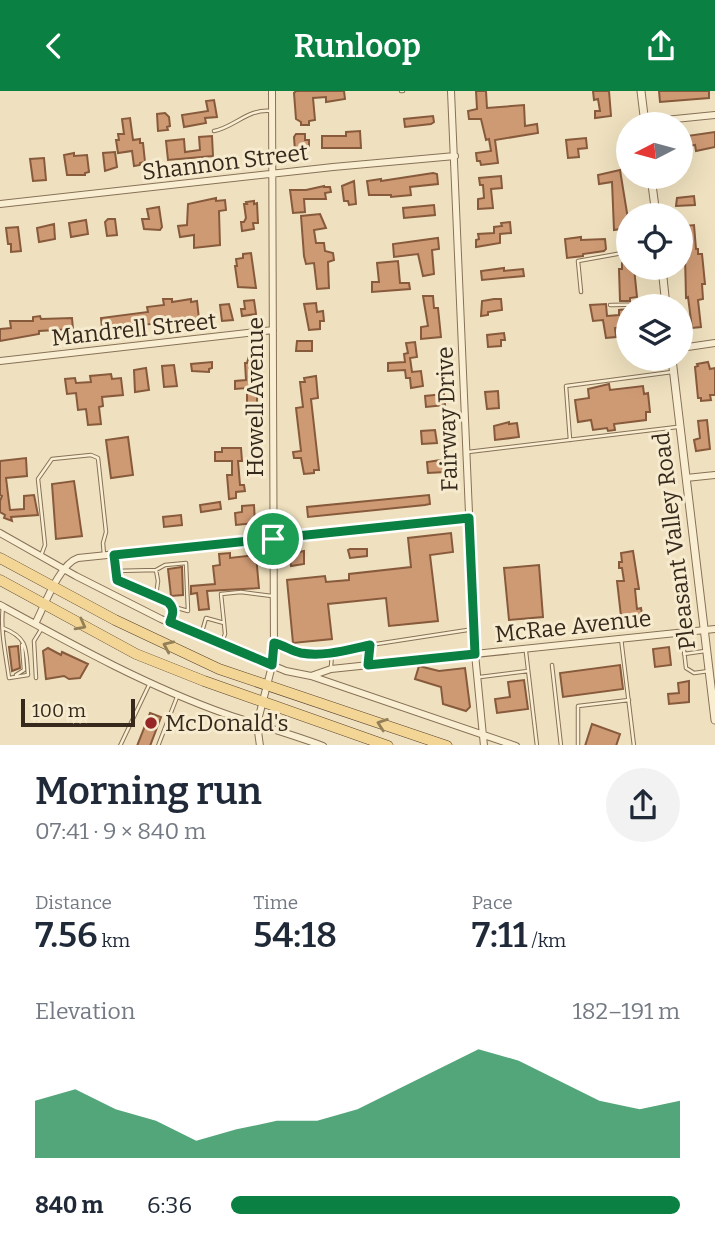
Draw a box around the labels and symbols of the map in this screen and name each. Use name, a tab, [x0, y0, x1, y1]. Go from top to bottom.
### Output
north arrow	[616, 112, 693, 189]
street label: Shannon Street	[140, 138, 310, 186]
street label: Mandrell Street	[50, 306, 218, 352]
street label: Howell Avenue	[241, 317, 269, 477]
street label: Fairway Drive	[430, 346, 464, 492]
street label: Pleasant Valley Road	[647, 430, 701, 651]
pin	[243, 509, 303, 569]
street label: McRae Avenue	[493, 604, 653, 648]
one-way arrow	[74, 617, 86, 630]
one-way arrow	[163, 640, 175, 654]
scale bar	[21, 697, 135, 728]
place label: McDonald's	[165, 709, 289, 737]
marker: McDonald's	[143, 715, 159, 731]
one-way arrow	[376, 718, 388, 732]

